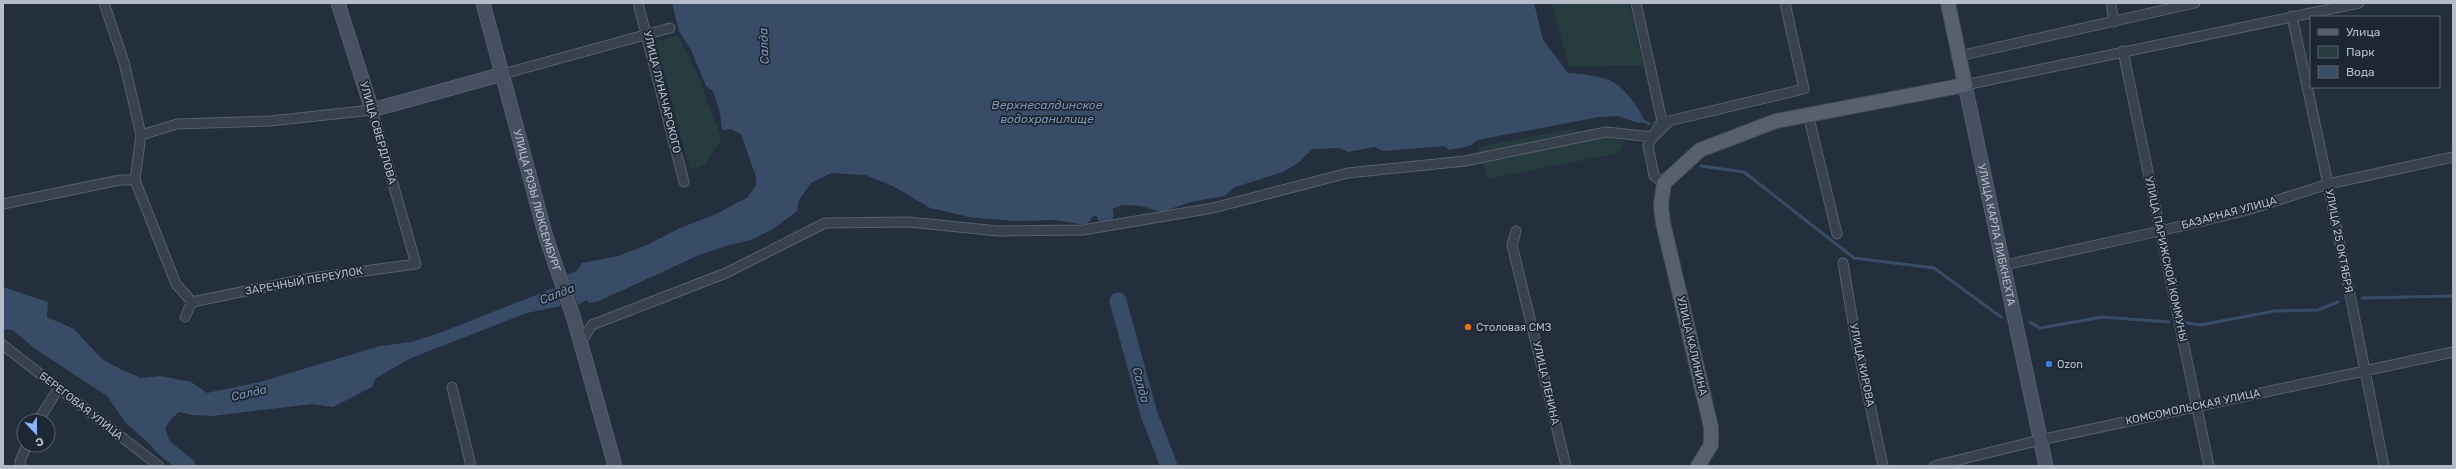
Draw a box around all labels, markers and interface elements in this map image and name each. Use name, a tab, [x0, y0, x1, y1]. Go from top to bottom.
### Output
legend	[2310, 16, 2440, 88]
text: Улица	[2346, 25, 2380, 39]
water label: Салда	[756, 28, 772, 64]
street label: УЛИЦА ЛУНАЧАРСКОГО	[640, 29, 684, 155]
text: Парк	[2346, 45, 2375, 59]
text: Вода	[2346, 65, 2375, 79]
street label: УЛИЦА СВЕРДЛОВА	[357, 80, 399, 186]
water label: Верхнесалдинское водохранилище	[992, 98, 1103, 126]
street label: УЛИЦА РОЗЫ ЛЮКСЕМБУРГ	[511, 128, 564, 274]
street label: УЛИЦА КАРЛА ЛИБКНЕХТА	[1975, 162, 2018, 307]
street label: УЛИЦА ПАРИЖСКОЙ КОММУНЫ	[2142, 175, 2190, 343]
street label: УЛИЦА 25 ОКТЯБРЯ	[2323, 188, 2355, 294]
street label: БАЗАРНАЯ УЛИЦА	[2180, 194, 2279, 232]
street label: ЗАРЕЧНЫЙ ПЕРЕУЛОК	[244, 264, 364, 298]
water label: Салда	[538, 281, 576, 307]
street label: УЛИЦА КАЛИНИНА	[1674, 295, 1710, 398]
place label: Столовая СМЗ	[1476, 321, 1552, 334]
marker: Столовая СМЗ	[1463, 322, 1473, 332]
street label: УЛИЦА КИРОВА	[1847, 322, 1877, 408]
street label: УЛИЦА ЛЕНИНА	[1530, 340, 1562, 427]
place label: Ozon	[2057, 358, 2083, 371]
marker: Ozon	[2044, 359, 2054, 369]
water label: Салда	[1130, 366, 1152, 404]
street label: БЕРЕГОВАЯ УЛИЦА	[37, 369, 126, 443]
water label: Салда	[230, 382, 268, 404]
street label: КОМСОМОЛЬСКАЯ УЛИЦА	[2125, 386, 2262, 428]
north arrow	[16, 413, 56, 453]
text: С	[33, 434, 46, 449]

